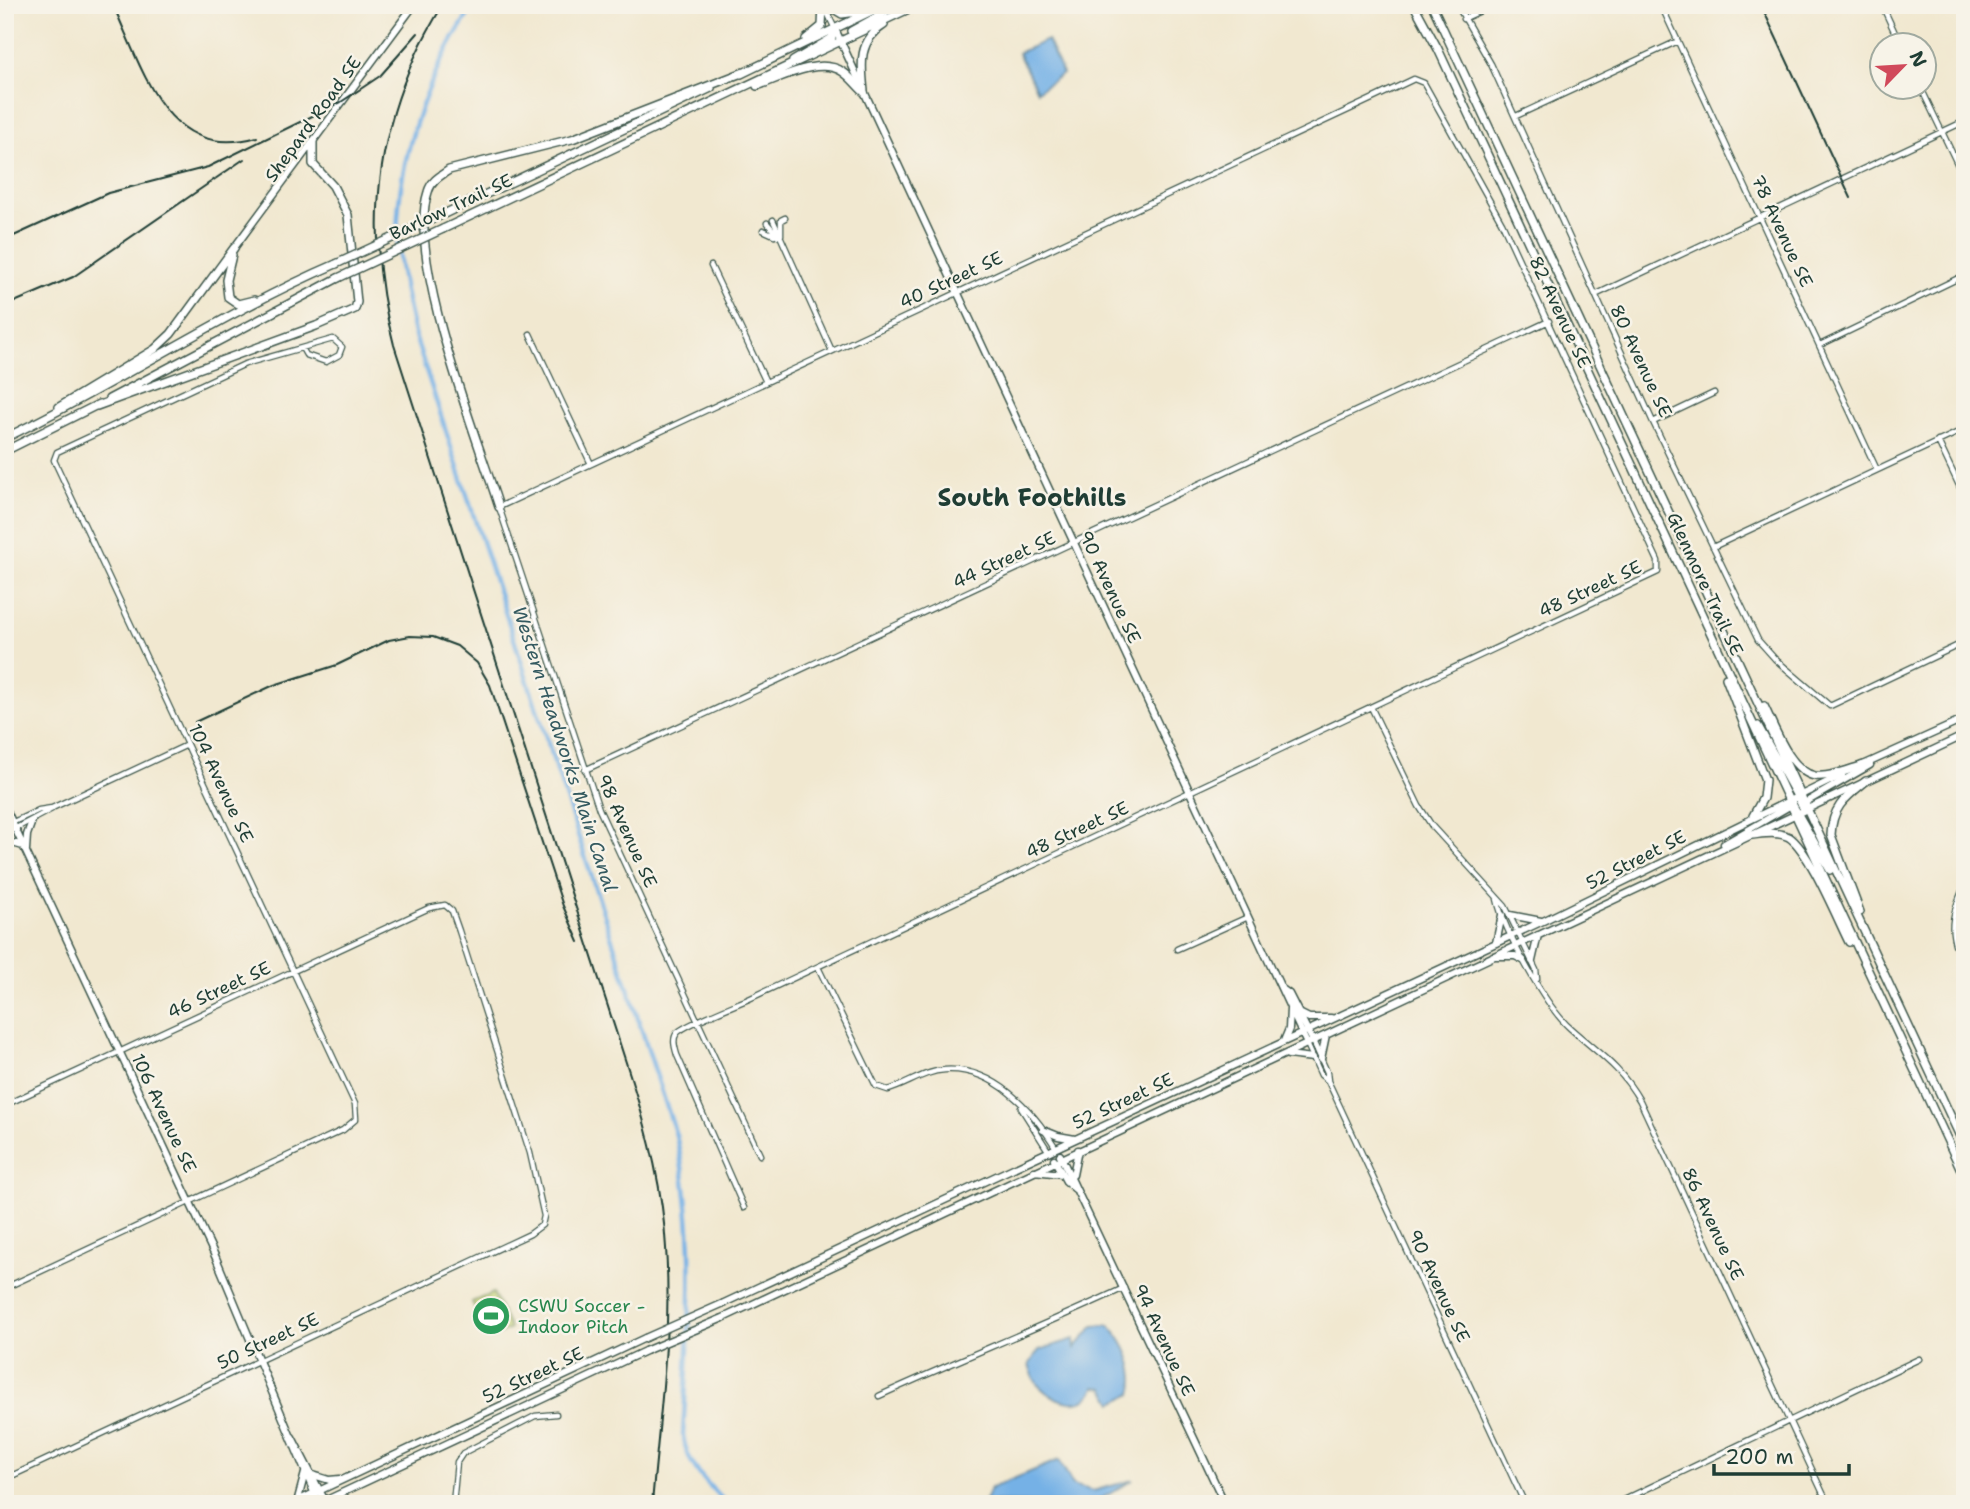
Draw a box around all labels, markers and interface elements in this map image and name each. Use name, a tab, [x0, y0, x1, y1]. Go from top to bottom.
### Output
north arrow	[1868, 32, 1938, 102]
text: N	[1903, 47, 1932, 71]
street label: Shepard Road SE	[259, 51, 367, 187]
street label: Barlow Trail SE	[386, 168, 516, 246]
street label: 78 Avenue SE	[1745, 171, 1819, 291]
street label: 40 Street SE	[895, 246, 1007, 314]
street label: 82 Avenue SE	[1524, 252, 1596, 372]
street label: 80 Avenue SE	[1604, 301, 1678, 421]
district label: South Foothills	[938, 482, 1126, 514]
street label: Glenmore Trail SE	[1661, 508, 1749, 660]
street label: 44 Street SE	[949, 526, 1059, 594]
street label: 90 Avenue SE	[1073, 527, 1147, 647]
street label: 48 Street SE	[1535, 555, 1645, 623]
water label: Western Headworks Main Canal	[507, 603, 623, 895]
street label: 104 Avenue SE	[183, 720, 259, 846]
street label: 98 Avenue SE	[591, 770, 663, 892]
street label: 48 Street SE	[1022, 796, 1132, 864]
street label: 52 Street SE	[1582, 825, 1690, 895]
street label: 46 Street SE	[163, 956, 275, 1024]
street label: 106 Avenue SE	[126, 1050, 202, 1176]
street label: 52 Street SE	[1068, 1067, 1178, 1135]
street label: 86 Avenue SE	[1676, 1164, 1750, 1284]
street label: 90 Avenue SE	[1402, 1226, 1476, 1346]
street label: 94 Avenue SE	[1127, 1280, 1201, 1400]
place label: CSWU Soccer - Indoor Pitch	[518, 1294, 646, 1339]
sports icon: CSWU Soccer - Indoor Pitch	[470, 1295, 512, 1337]
street label: 50 Street SE	[213, 1307, 323, 1375]
street label: 52 Street SE	[478, 1341, 588, 1409]
scale bar	[1714, 1432, 1849, 1476]
text: 200 m	[1725, 1443, 1794, 1471]

